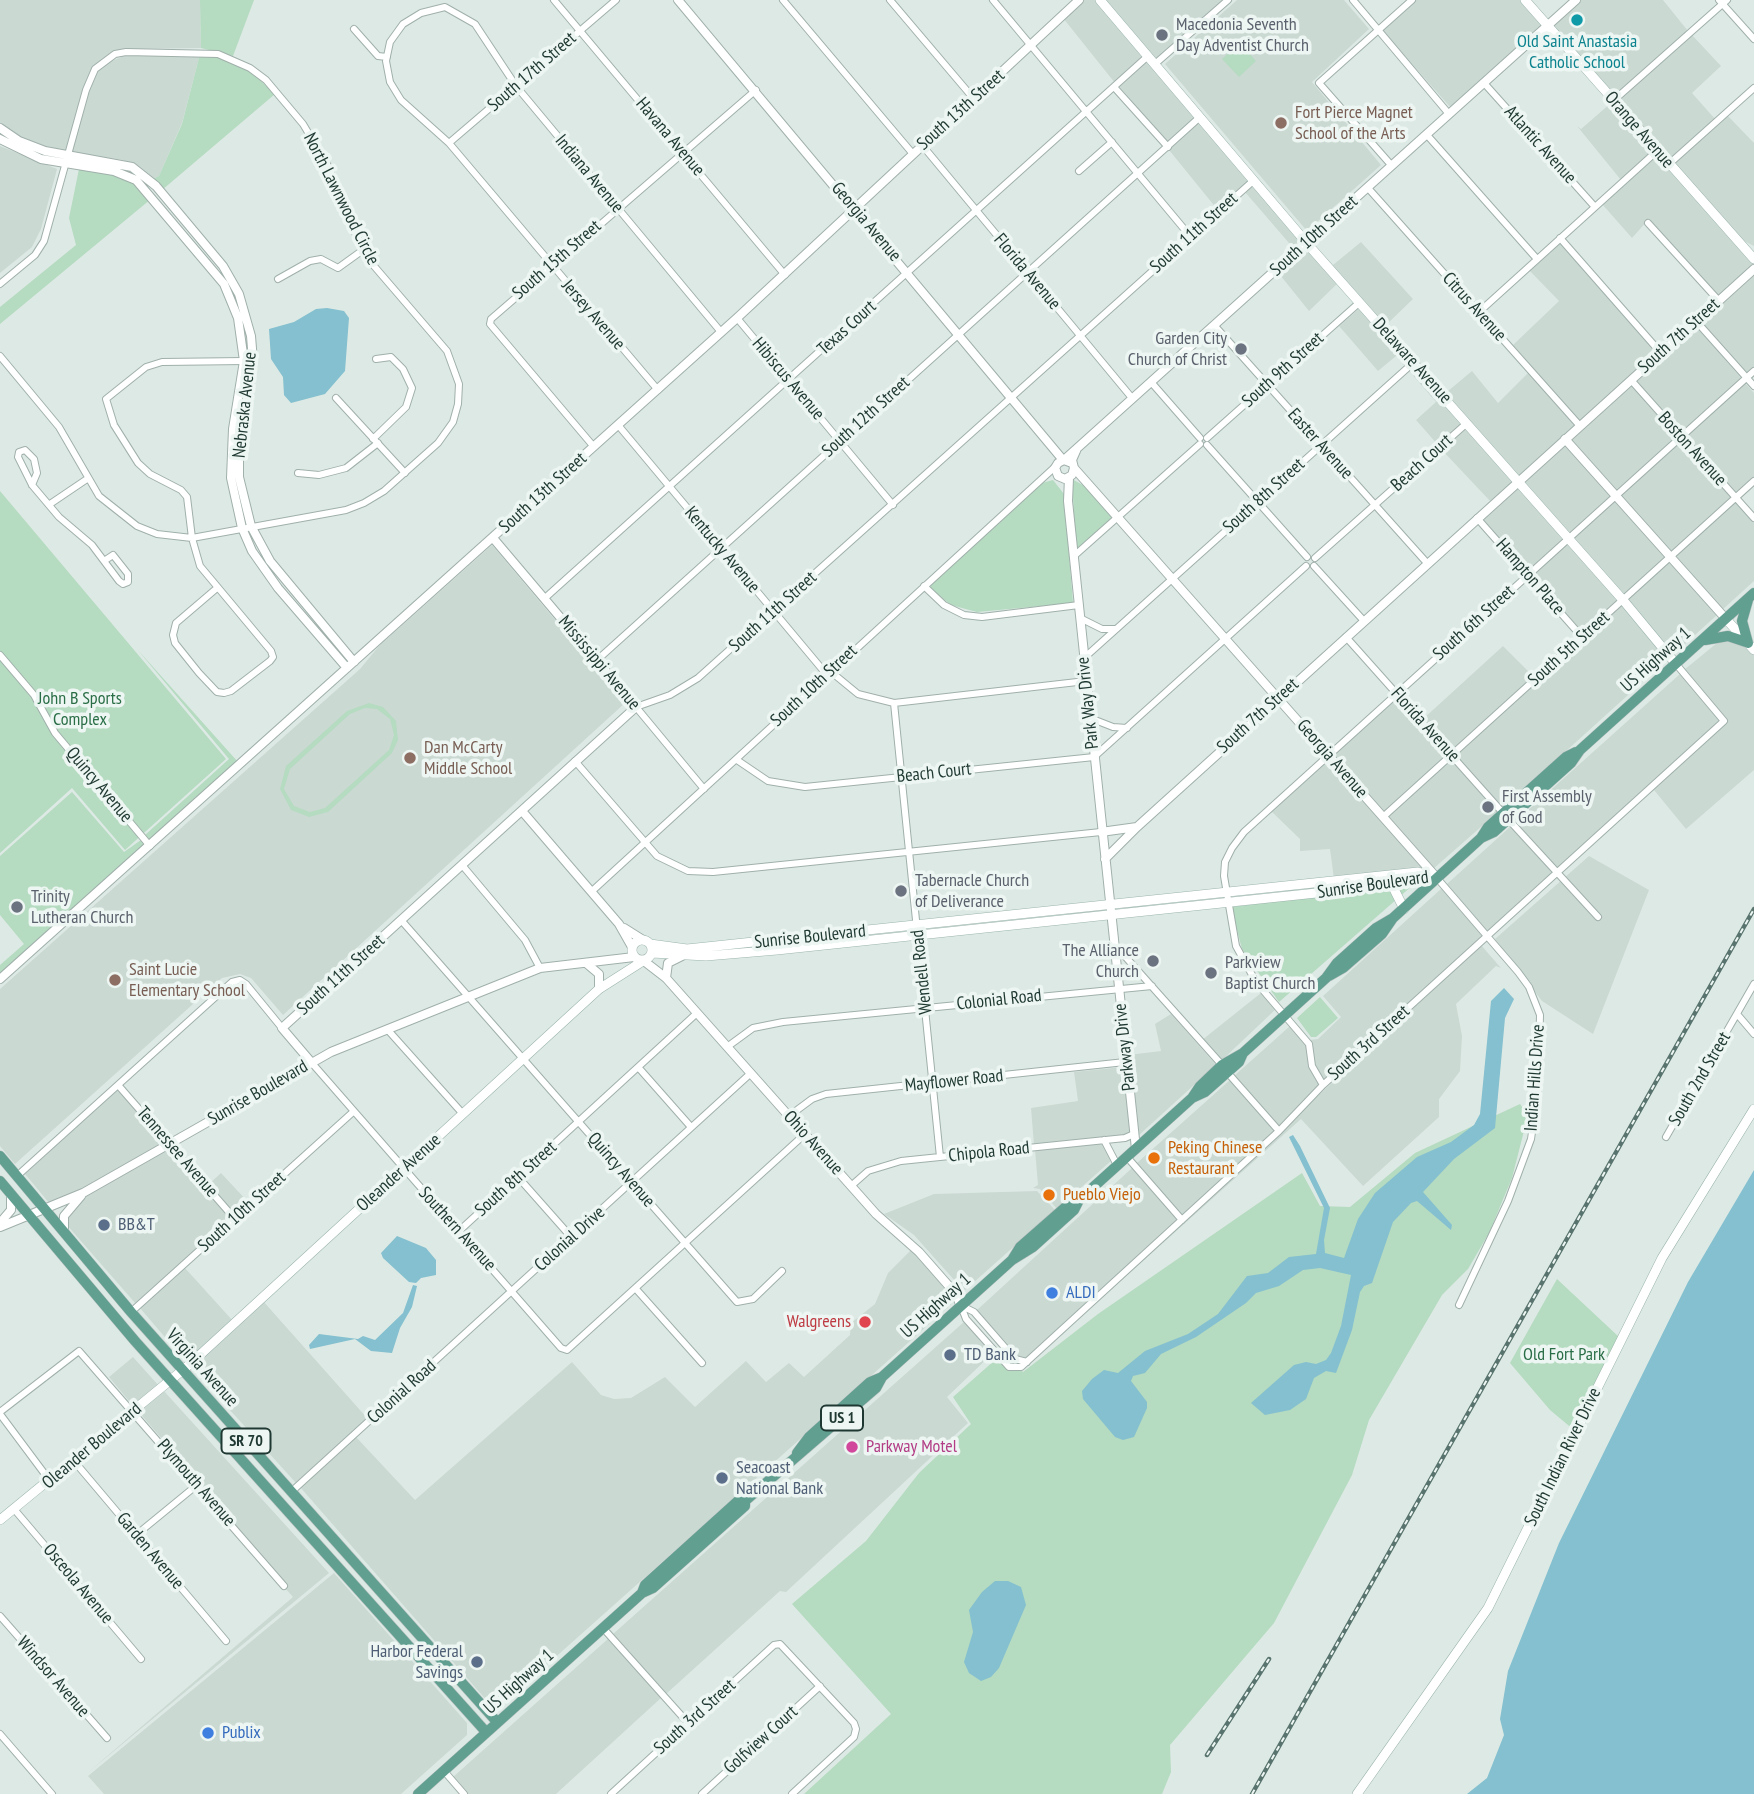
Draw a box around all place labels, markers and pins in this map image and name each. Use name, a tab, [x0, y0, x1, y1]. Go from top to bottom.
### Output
marker: Old Saint Anastasia Catholic School	[1569, 12, 1585, 28]
place label: Macedonia Seventh Day Adventist Church	[1176, 14, 1309, 56]
marker: Macedonia Seventh Day Adventist Church	[1154, 27, 1170, 43]
place label: Old Saint Anastasia Catholic School	[1517, 31, 1637, 74]
place label: Fort Pierce Magnet School of the Arts	[1295, 102, 1413, 144]
marker: Fort Pierce Magnet School of the Arts	[1273, 115, 1289, 131]
place label: Garden City Church of Christ	[1128, 328, 1227, 370]
marker: Garden City Church of Christ	[1233, 341, 1249, 357]
place label: Dan McCarty Middle School	[424, 737, 512, 780]
marker: Dan McCarty Middle School	[402, 750, 418, 766]
place label: First Assembly of God	[1502, 786, 1592, 828]
marker: First Assembly of God	[1480, 799, 1496, 815]
place label: Tabernacle Church of Deliverance	[915, 870, 1029, 912]
marker: Tabernacle Church of Deliverance	[893, 883, 909, 899]
place label: Trinity Lutheran Church	[31, 886, 133, 928]
marker: Trinity Lutheran Church	[9, 899, 25, 915]
place label: The Alliance Church	[1062, 940, 1139, 982]
place label: Parkview Baptist Church	[1225, 952, 1315, 995]
marker: The Alliance Church	[1145, 953, 1161, 969]
place label: Saint Lucie Elementary School	[129, 959, 245, 1002]
marker: Parkview Baptist Church	[1203, 965, 1219, 981]
marker: Saint Lucie Elementary School	[107, 972, 123, 988]
place label: Peking Chinese Restaurant	[1168, 1137, 1262, 1180]
marker: Peking Chinese Restaurant	[1146, 1150, 1162, 1166]
place label: Pueblo Viejo	[1063, 1184, 1141, 1206]
marker: Pueblo Viejo	[1041, 1187, 1057, 1203]
place label: BB&T	[118, 1214, 155, 1236]
marker: BB&T	[96, 1217, 112, 1233]
place label: ALDI	[1066, 1282, 1096, 1304]
marker: ALDI	[1044, 1285, 1060, 1301]
place label: Walgreens	[787, 1311, 851, 1333]
marker: Walgreens	[857, 1314, 873, 1330]
place label: TD Bank	[964, 1344, 1016, 1366]
marker: TD Bank	[942, 1347, 958, 1363]
place label: Parkway Motel	[866, 1436, 957, 1458]
marker: Parkway Motel	[844, 1439, 860, 1455]
place label: Seacoast National Bank	[736, 1457, 823, 1500]
marker: Seacoast National Bank	[714, 1470, 730, 1486]
place label: Harbor Federal Savings	[370, 1641, 463, 1684]
marker: Harbor Federal Savings	[469, 1654, 485, 1670]
place label: Publix	[222, 1722, 261, 1744]
marker: Publix	[200, 1725, 216, 1741]

